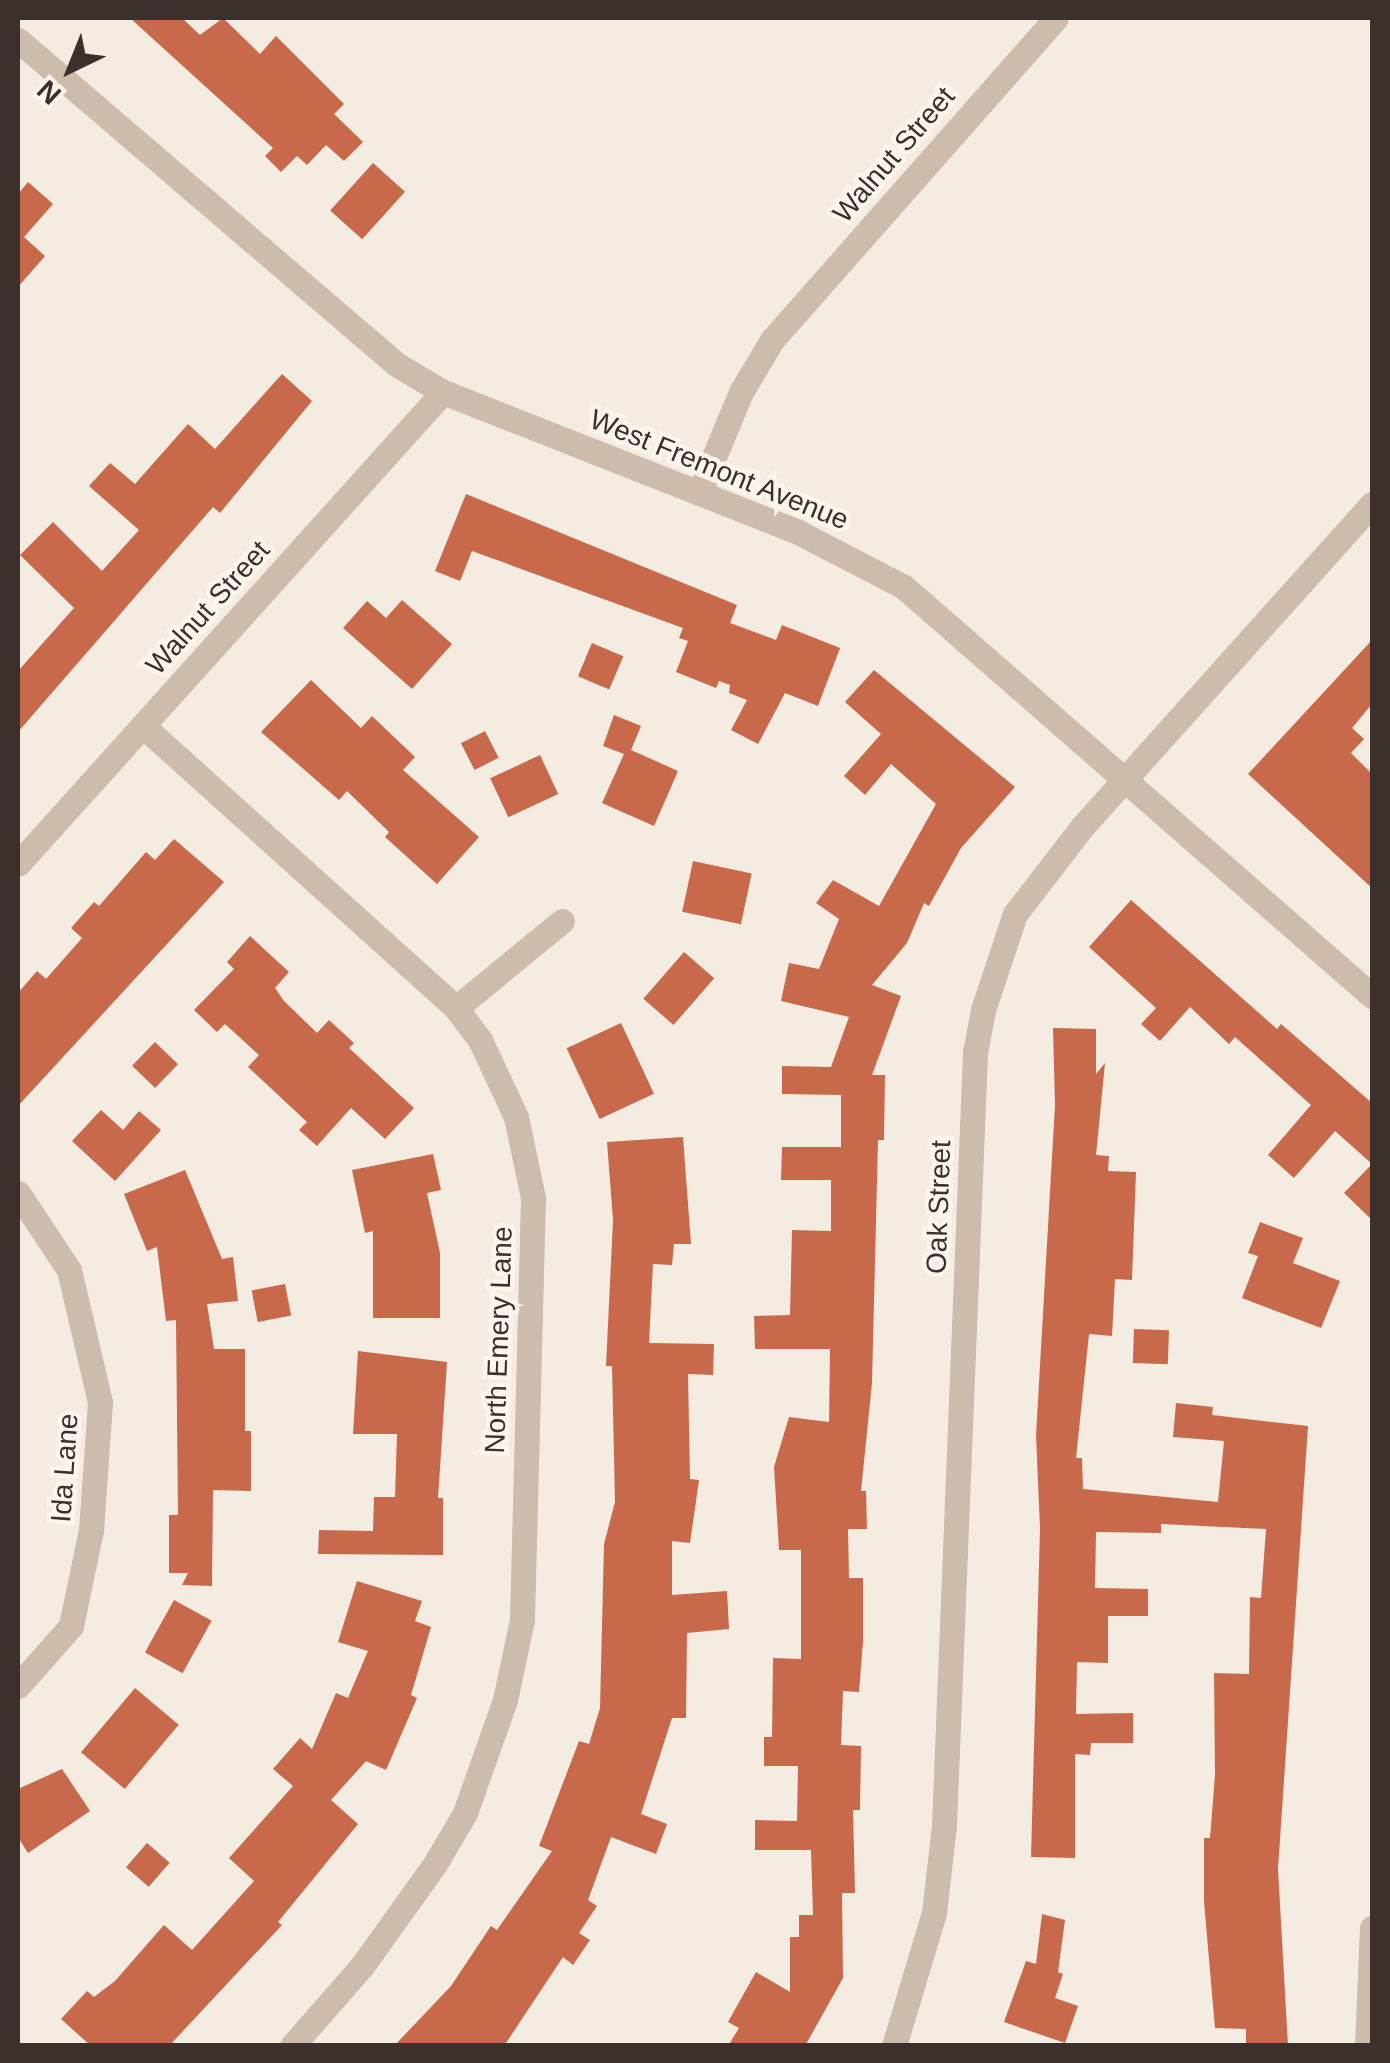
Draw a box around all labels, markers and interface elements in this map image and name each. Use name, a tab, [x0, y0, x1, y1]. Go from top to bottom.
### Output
north arrow	[20, 20, 120, 120]
text: N	[31, 74, 67, 111]
street label: Walnut Street	[826, 80, 962, 230]
street label: West Fremont Avenue	[584, 402, 854, 538]
street label: Walnut Street	[139, 534, 277, 682]
street label: Oak Street	[920, 1140, 958, 1274]
street label: North Emery Lane	[478, 1226, 520, 1454]
street label: Ida Lane	[44, 1412, 86, 1524]

